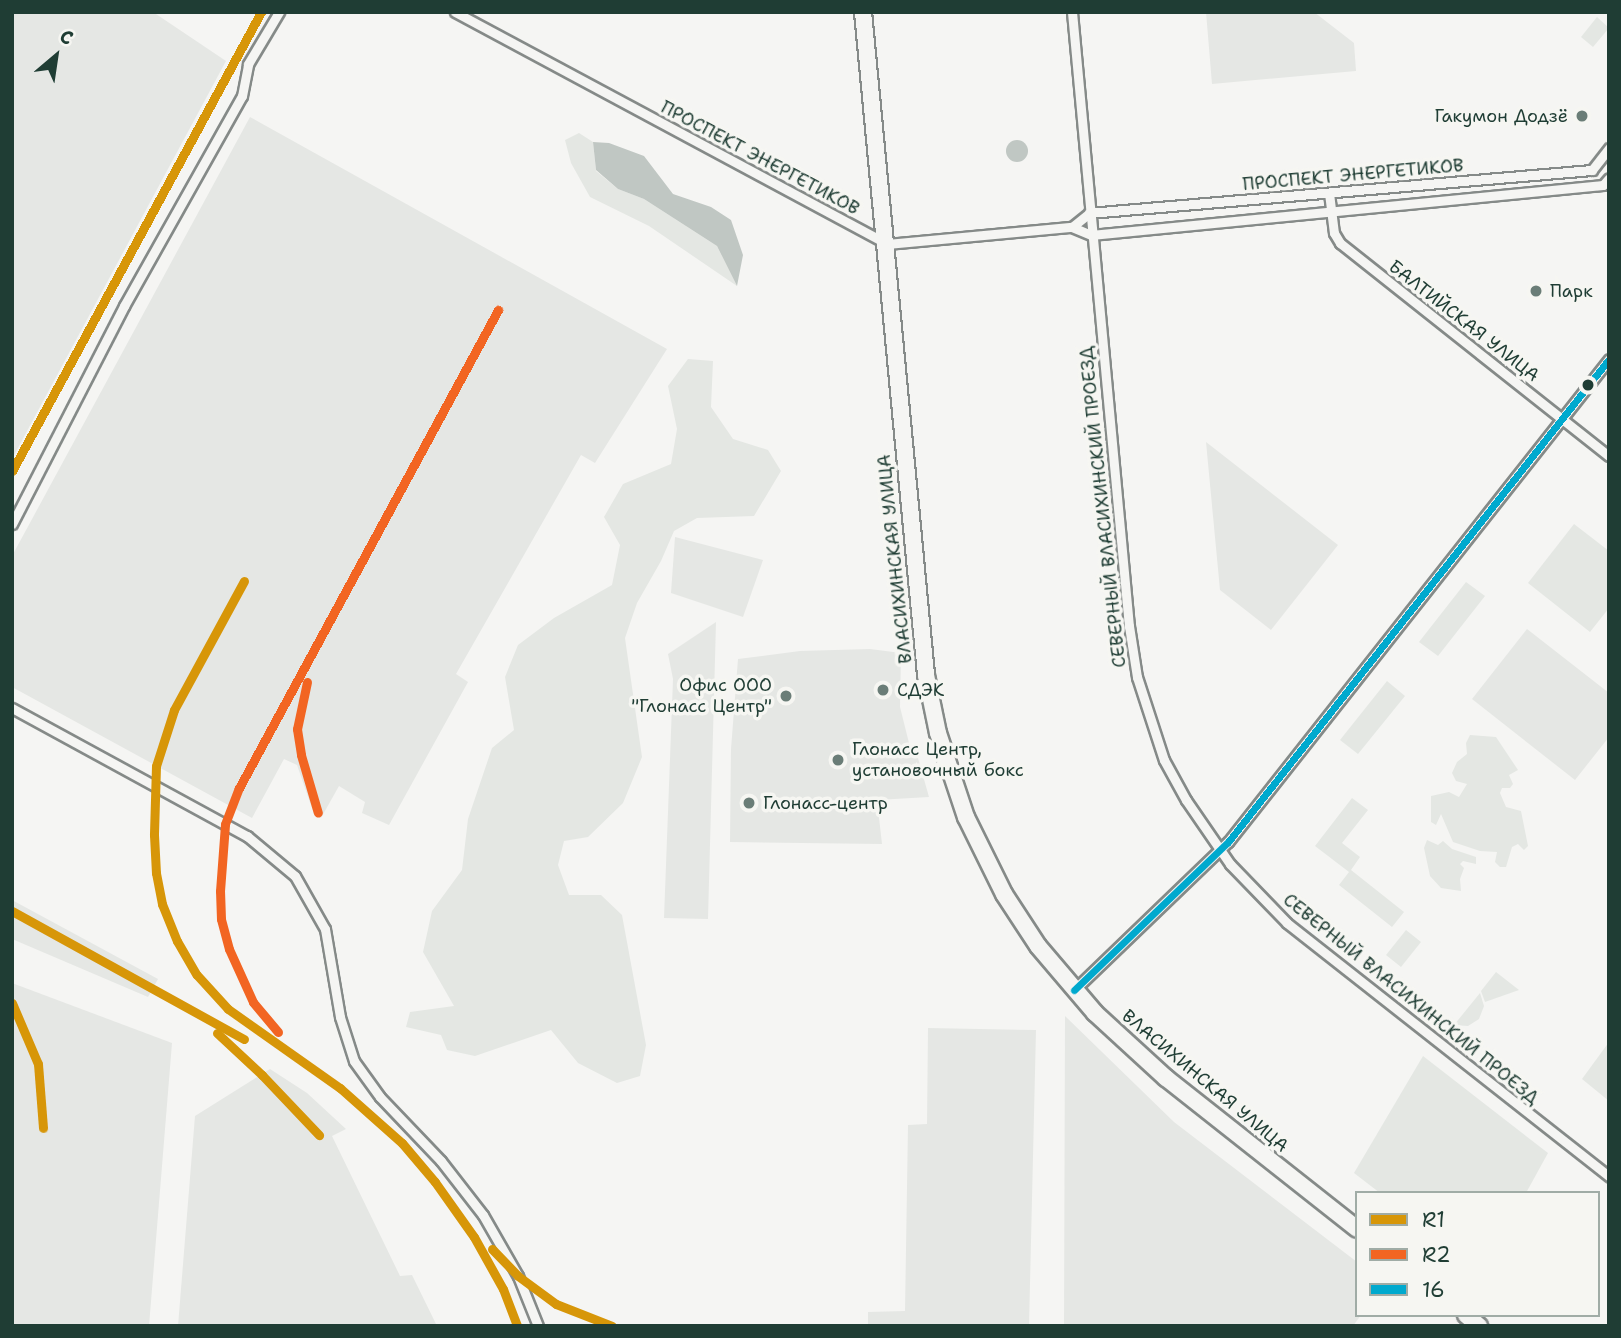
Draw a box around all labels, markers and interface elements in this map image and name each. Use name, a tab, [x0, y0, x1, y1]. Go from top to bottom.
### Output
north arrow	[21, 21, 91, 91]
text: С	[55, 23, 78, 51]
street label: ПРОСПЕКТ ЭНЕРГЕТИКОВ	[657, 96, 863, 220]
place label: Гакумон Додзё	[1435, 105, 1568, 127]
marker: Гакумон Додзё	[1574, 108, 1590, 124]
street label: ПРОСПЕКТ ЭНЕРГЕТИКОВ	[1242, 155, 1464, 195]
street label: БАЛТИЙСКАЯ УЛИЦА	[1384, 256, 1544, 386]
place label: Парк	[1550, 280, 1593, 302]
marker: Парк	[1528, 283, 1544, 299]
street label: СЕВЕРНЫЙ ВЛАСИХИНСКИЙ ПРОЕЗД	[1075, 345, 1131, 669]
unlabelled marker	[1581, 378, 1595, 392]
street label: ВЛАСИХИНСКАЯ УЛИЦА	[873, 453, 917, 665]
place label: Офис ООО "Глонасс Центр"	[631, 675, 772, 718]
place label: СДЭК	[897, 679, 944, 701]
marker: СДЭК	[875, 682, 891, 698]
marker: Офис ООО "Глонасс Центр"	[778, 688, 794, 704]
place label: Глонасс Центр, установочный бокс	[852, 739, 1024, 782]
marker: Глонасс Центр, установочный бокс	[830, 752, 846, 768]
place label: Глонасс-центр	[763, 792, 888, 814]
marker: Глонасс-центр	[741, 795, 757, 811]
street label: СЕВЕРНЫЙ ВЛАСИХИНСКИЙ ПРОЕЗД	[1279, 889, 1543, 1109]
street label: ВЛАСИХИНСКАЯ УЛИЦА	[1118, 1005, 1292, 1157]
legend	[1355, 1191, 1600, 1317]
text: R1	[1422, 1206, 1445, 1234]
text: R2	[1422, 1241, 1451, 1269]
text: 16	[1422, 1276, 1445, 1304]

